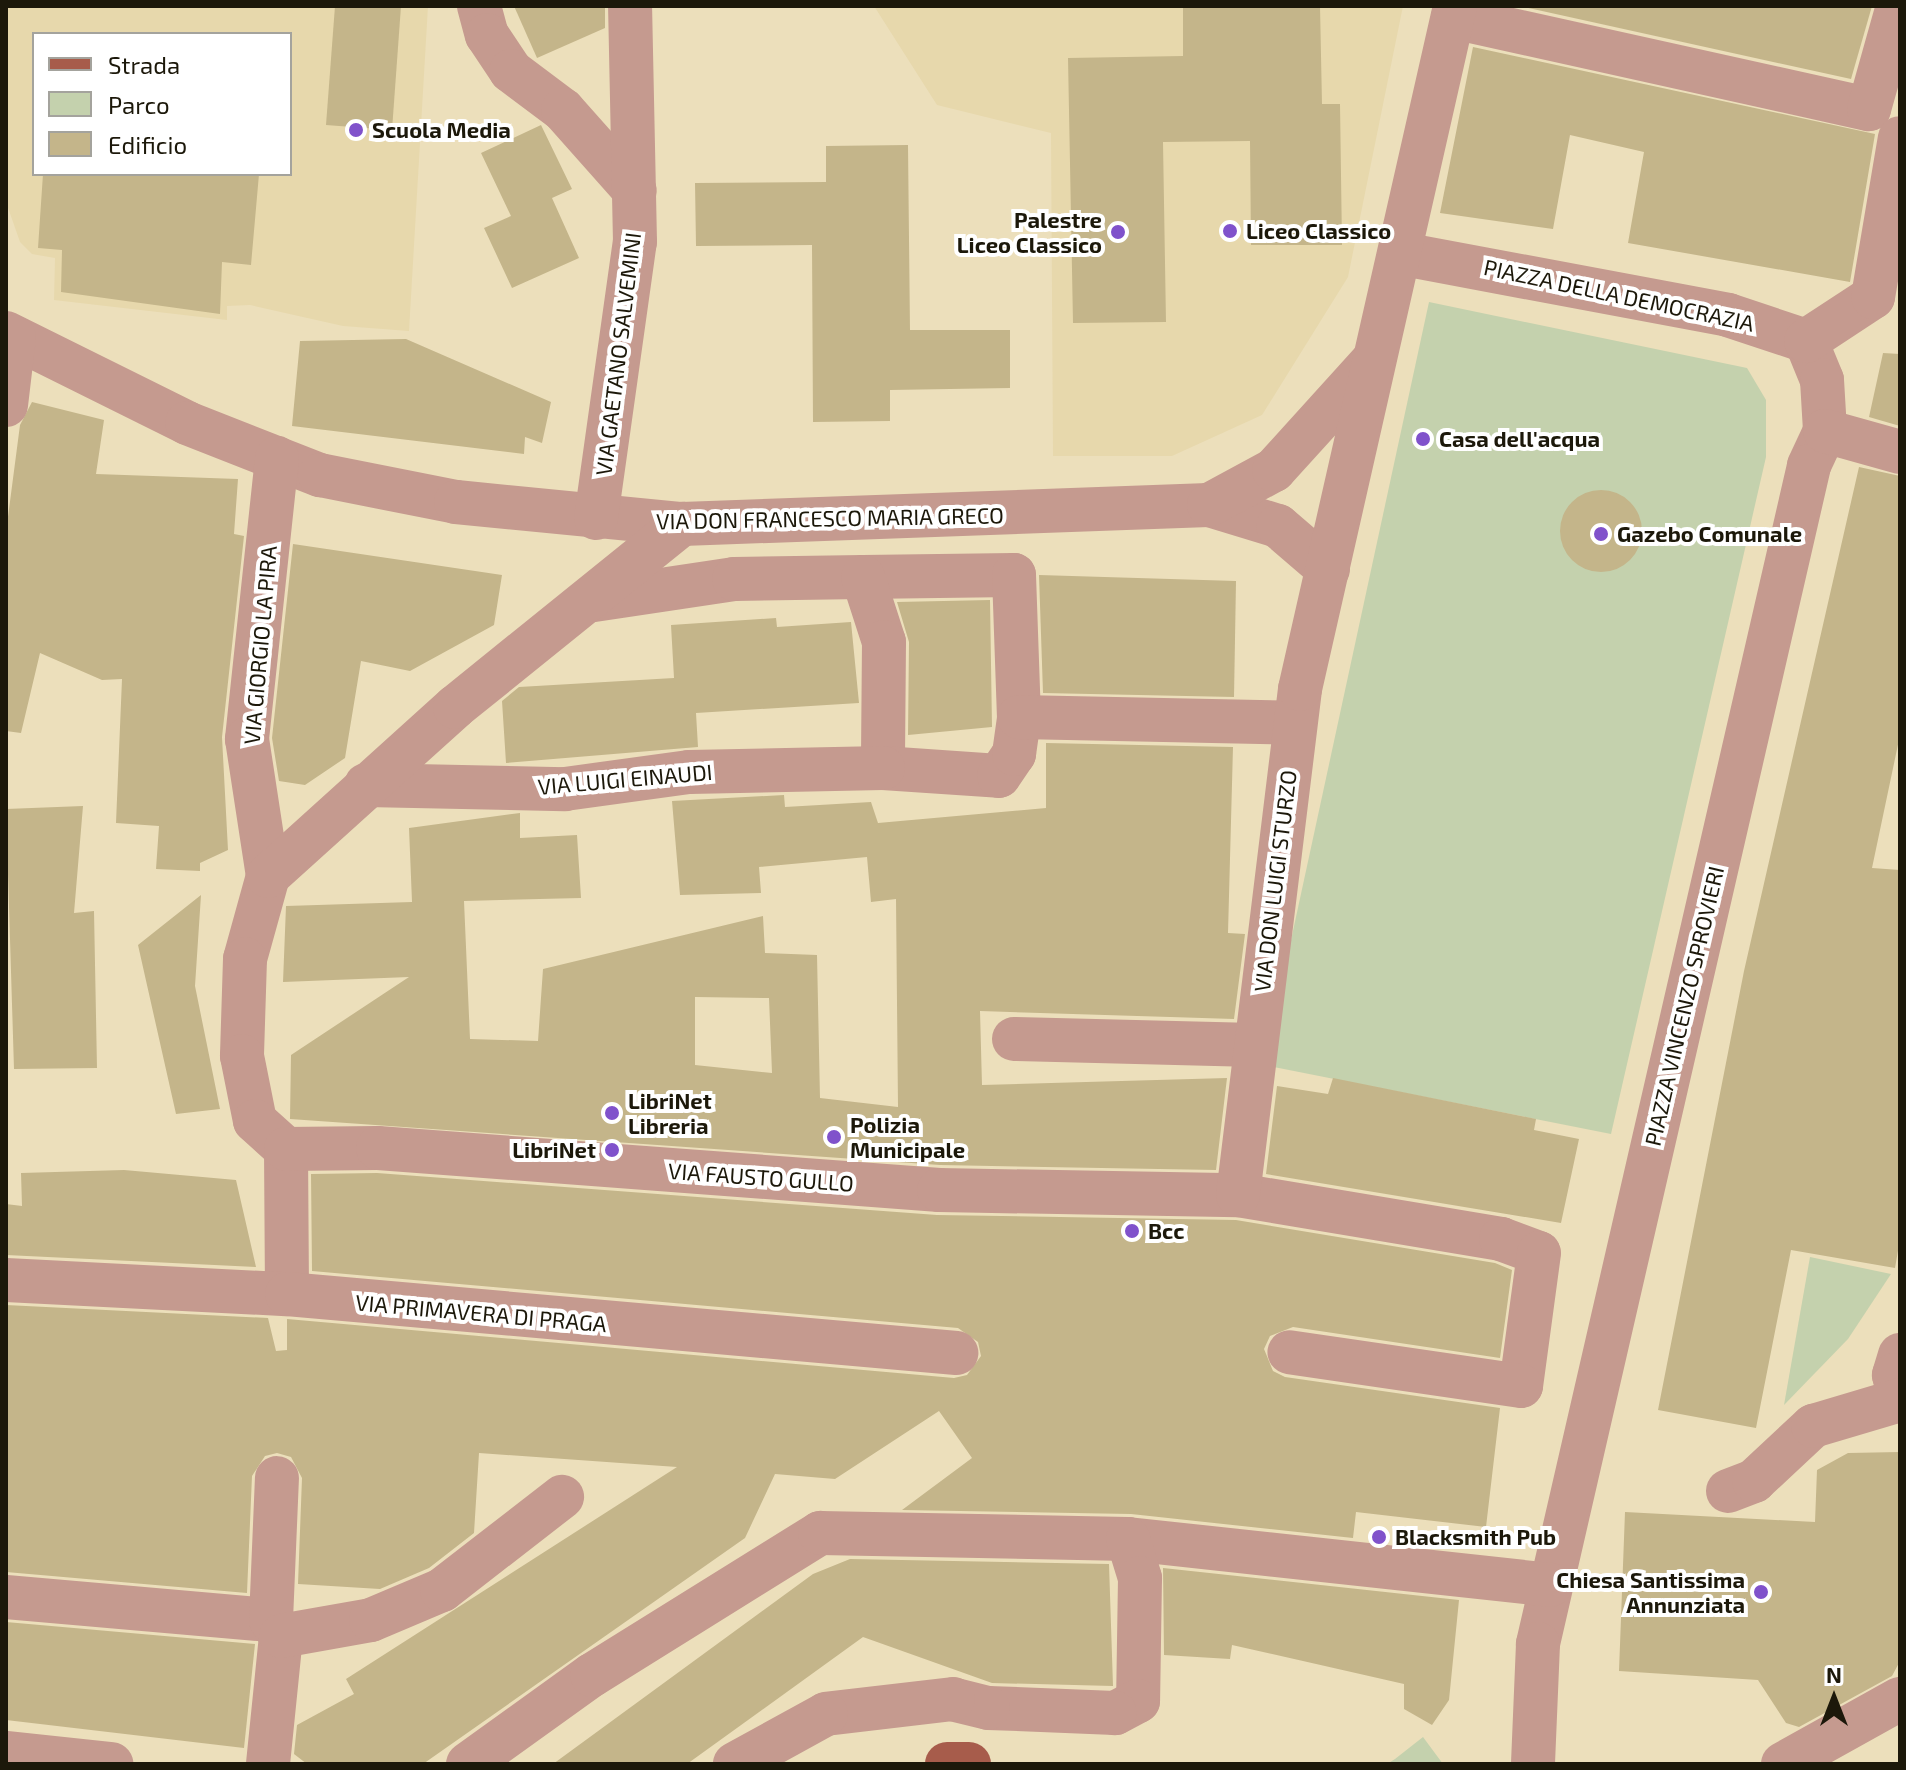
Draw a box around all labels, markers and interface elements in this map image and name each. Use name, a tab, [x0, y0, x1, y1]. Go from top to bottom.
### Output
legend	[32, 32, 292, 176]
text: Strada	[108, 50, 180, 79]
text: Parco	[108, 90, 170, 119]
place label: Scuola Media	[372, 117, 511, 143]
marker: Scuola Media	[347, 121, 365, 139]
text: Edificio	[108, 130, 187, 159]
place label: Palestre Liceo Classico	[957, 206, 1102, 258]
place label: Liceo Classico	[1246, 218, 1391, 244]
marker: Liceo Classico	[1221, 222, 1239, 240]
marker: Palestre Liceo Classico	[1109, 223, 1127, 241]
street label: VIA GAETANO SALVEMINI	[590, 231, 646, 477]
street label: PIAZZA DELLA DEMOCRAZIA	[1481, 253, 1757, 337]
place label: Casa dell'acqua	[1439, 426, 1600, 452]
marker: Casa dell'acqua	[1414, 430, 1432, 448]
street label: VIA DON FRANCESCO MARIA GRECO	[655, 502, 1005, 534]
place label: Gazebo Comunale	[1617, 521, 1802, 547]
marker: Gazebo Comunale	[1592, 525, 1610, 543]
street label: VIA GIORGIO LA PIRA	[238, 544, 282, 746]
street label: VIA LUIGI EINAUDI	[536, 758, 714, 800]
street label: VIA DON LUIGI STURZO	[1248, 768, 1302, 994]
street label: PIAZZA VINCENZO SPROVIERI	[1639, 863, 1729, 1149]
place label: LibriNet Libreria	[628, 1087, 712, 1138]
marker: LibriNet Libreria	[603, 1104, 621, 1122]
place label: Polizia Municipale	[850, 1111, 965, 1162]
marker: Polizia Municipale	[825, 1128, 843, 1146]
place label: LibriNet	[512, 1137, 596, 1163]
marker: LibriNet	[603, 1141, 621, 1159]
street label: VIA FAUSTO GULLO	[667, 1157, 855, 1197]
place label: Bcc	[1148, 1218, 1184, 1244]
marker: Bcc	[1123, 1222, 1141, 1240]
street label: VIA PRIMAVERA DI PRAGA	[354, 1289, 608, 1337]
place label: Blacksmith Pub	[1395, 1524, 1556, 1550]
marker: Blacksmith Pub	[1370, 1528, 1388, 1546]
place label: Chiesa Santissima Annunziata	[1556, 1566, 1745, 1618]
marker: Chiesa Santissima Annunziata	[1752, 1583, 1770, 1601]
north arrow	[1794, 1658, 1874, 1738]
text: N	[1826, 1661, 1842, 1687]

